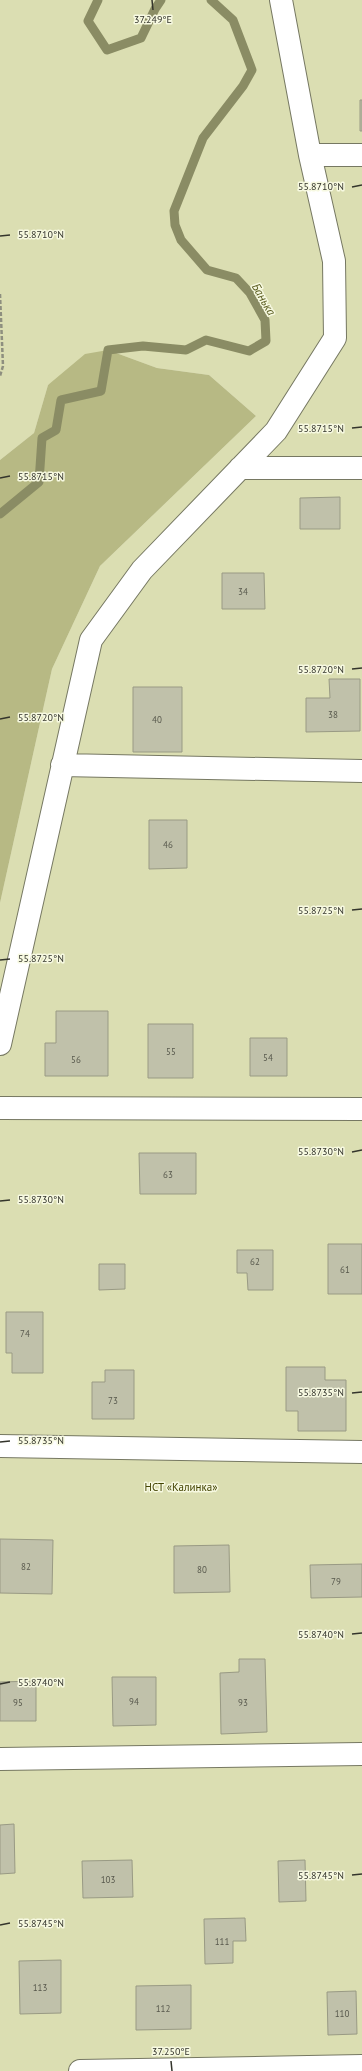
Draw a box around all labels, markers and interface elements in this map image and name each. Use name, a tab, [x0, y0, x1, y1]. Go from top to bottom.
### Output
text: 37.249°E	[134, 13, 172, 26]
text: 55.8710°N	[298, 180, 344, 193]
text: 55.8710°N	[18, 228, 64, 241]
water label: Банька	[249, 280, 279, 318]
text: 55.8715°N	[298, 422, 344, 435]
text: 55.8715°N	[18, 470, 64, 483]
house number: 34	[238, 586, 248, 597]
text: 55.8720°N	[298, 663, 344, 676]
house number: 38	[328, 709, 338, 720]
text: 55.8720°N	[18, 711, 64, 724]
house number: 40	[152, 714, 162, 725]
house number: 46	[163, 839, 173, 850]
text: 55.8725°N	[298, 904, 344, 917]
text: 55.8725°N	[18, 952, 64, 965]
house number: 55	[166, 1046, 176, 1057]
house number: 54	[263, 1052, 273, 1063]
house number: 56	[71, 1054, 81, 1065]
text: 55.8730°N	[298, 1145, 344, 1158]
house number: 63	[163, 1169, 173, 1180]
text: 55.8730°N	[18, 1193, 64, 1206]
house number: 62	[250, 1256, 260, 1267]
house number: 61	[340, 1264, 350, 1275]
house number: 74	[20, 1328, 30, 1339]
text: 55.8735°N	[298, 1386, 344, 1399]
house number: 73	[108, 1395, 118, 1406]
text: 55.8735°N	[18, 1434, 64, 1447]
park label: НСТ «Калинка»	[144, 1480, 218, 1494]
house number: 82	[21, 1561, 31, 1572]
house number: 80	[197, 1564, 207, 1575]
house number: 79	[331, 1576, 341, 1587]
text: 55.8740°N	[298, 1628, 344, 1641]
text: 55.8740°N	[18, 1676, 64, 1689]
house number: 94	[129, 1696, 139, 1707]
house number: 95	[13, 1697, 23, 1708]
house number: 93	[238, 1697, 248, 1708]
text: 55.8745°N	[298, 1869, 344, 1882]
house number: 103	[101, 1874, 115, 1885]
text: 55.8745°N	[18, 1917, 64, 1930]
house number: 111	[215, 1936, 229, 1947]
house number: 113	[33, 1982, 47, 1993]
house number: 112	[156, 2003, 170, 2014]
house number: 110	[335, 2008, 349, 2019]
text: 37.250°E	[152, 2045, 190, 2058]

